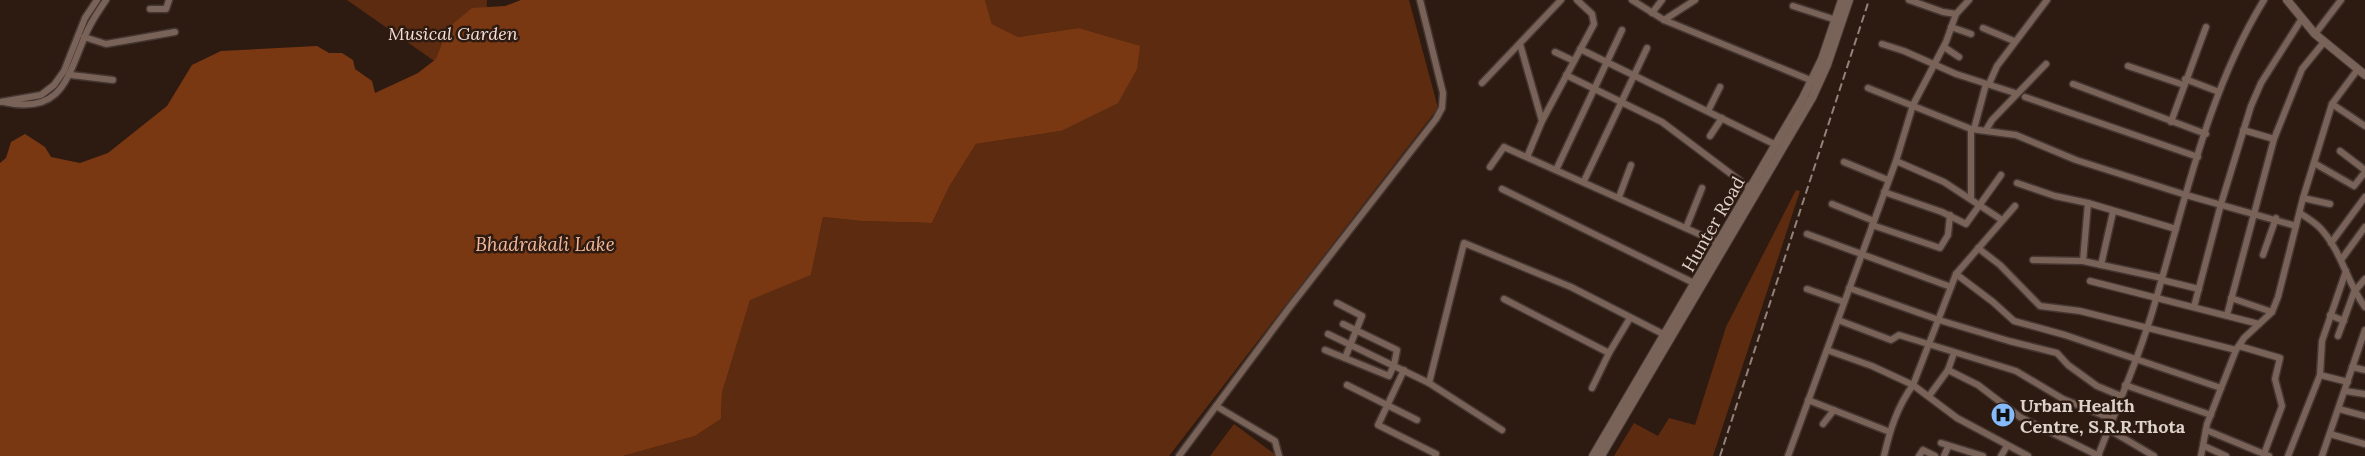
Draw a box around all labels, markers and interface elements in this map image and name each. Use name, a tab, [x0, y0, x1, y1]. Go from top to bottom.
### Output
park label: Musical Garden	[388, 22, 518, 45]
street label: Hunter Road	[1676, 172, 1750, 276]
water label: Bhadrakali Lake	[475, 232, 615, 256]
place label: Urban Health Centre, S.R.R.Thota	[2020, 394, 2186, 438]
hospital icon: Urban Health Centre, S.R.R.Thota	[1990, 402, 2016, 428]

